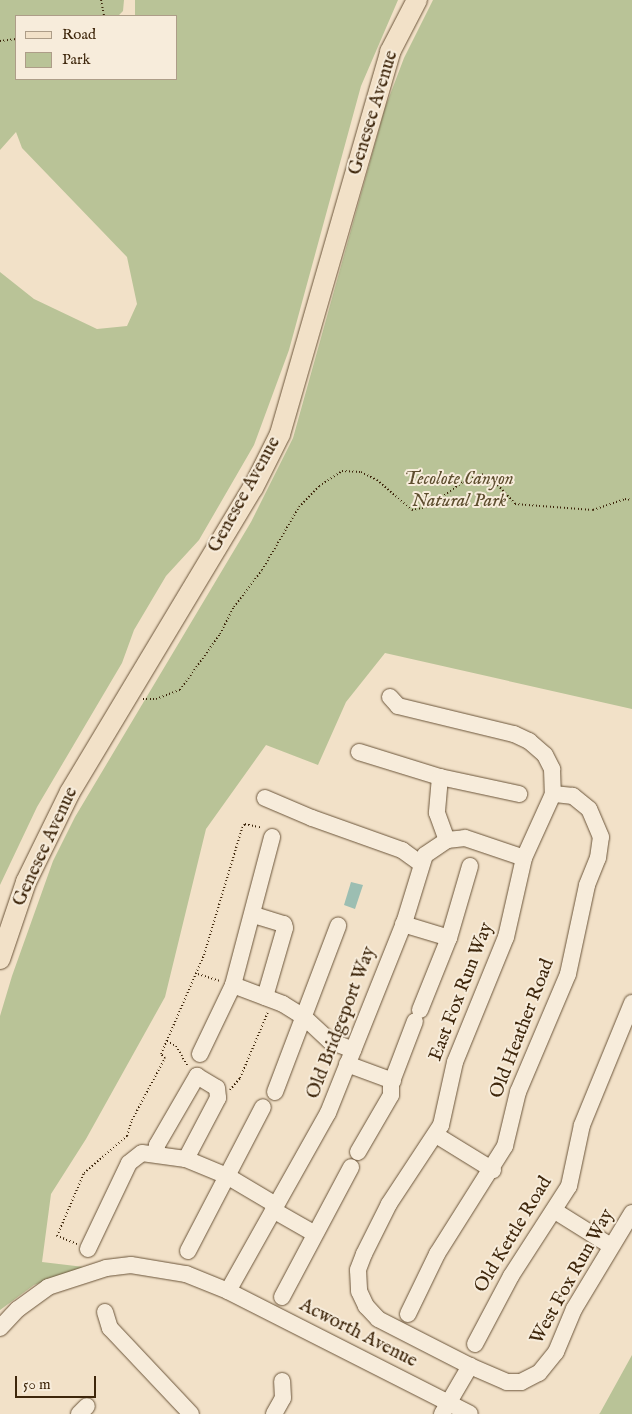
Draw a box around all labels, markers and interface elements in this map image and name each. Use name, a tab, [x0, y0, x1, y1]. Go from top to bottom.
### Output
legend	[15, 15, 178, 80]
text: Road	[62, 25, 96, 44]
street label: Genesee Avenue	[344, 48, 404, 178]
text: Park	[62, 50, 91, 69]
street label: Genesee Avenue	[204, 433, 286, 557]
park label: Tecolote Canyon Natural Park	[404, 469, 514, 513]
street label: Genesee Avenue	[8, 784, 84, 910]
street label: East Fox Run Way	[425, 919, 499, 1065]
street label: Old Bridgeport Way	[302, 944, 382, 1102]
street label: Old Heather Road	[486, 956, 560, 1102]
street label: Old Kettle Road	[470, 1173, 558, 1297]
street label: West Fox Run Way	[526, 1205, 620, 1349]
street label: Acworth Avenue	[295, 1294, 421, 1374]
scale bar	[18, 1366, 99, 1398]
text: 50 m	[23, 1375, 51, 1394]

